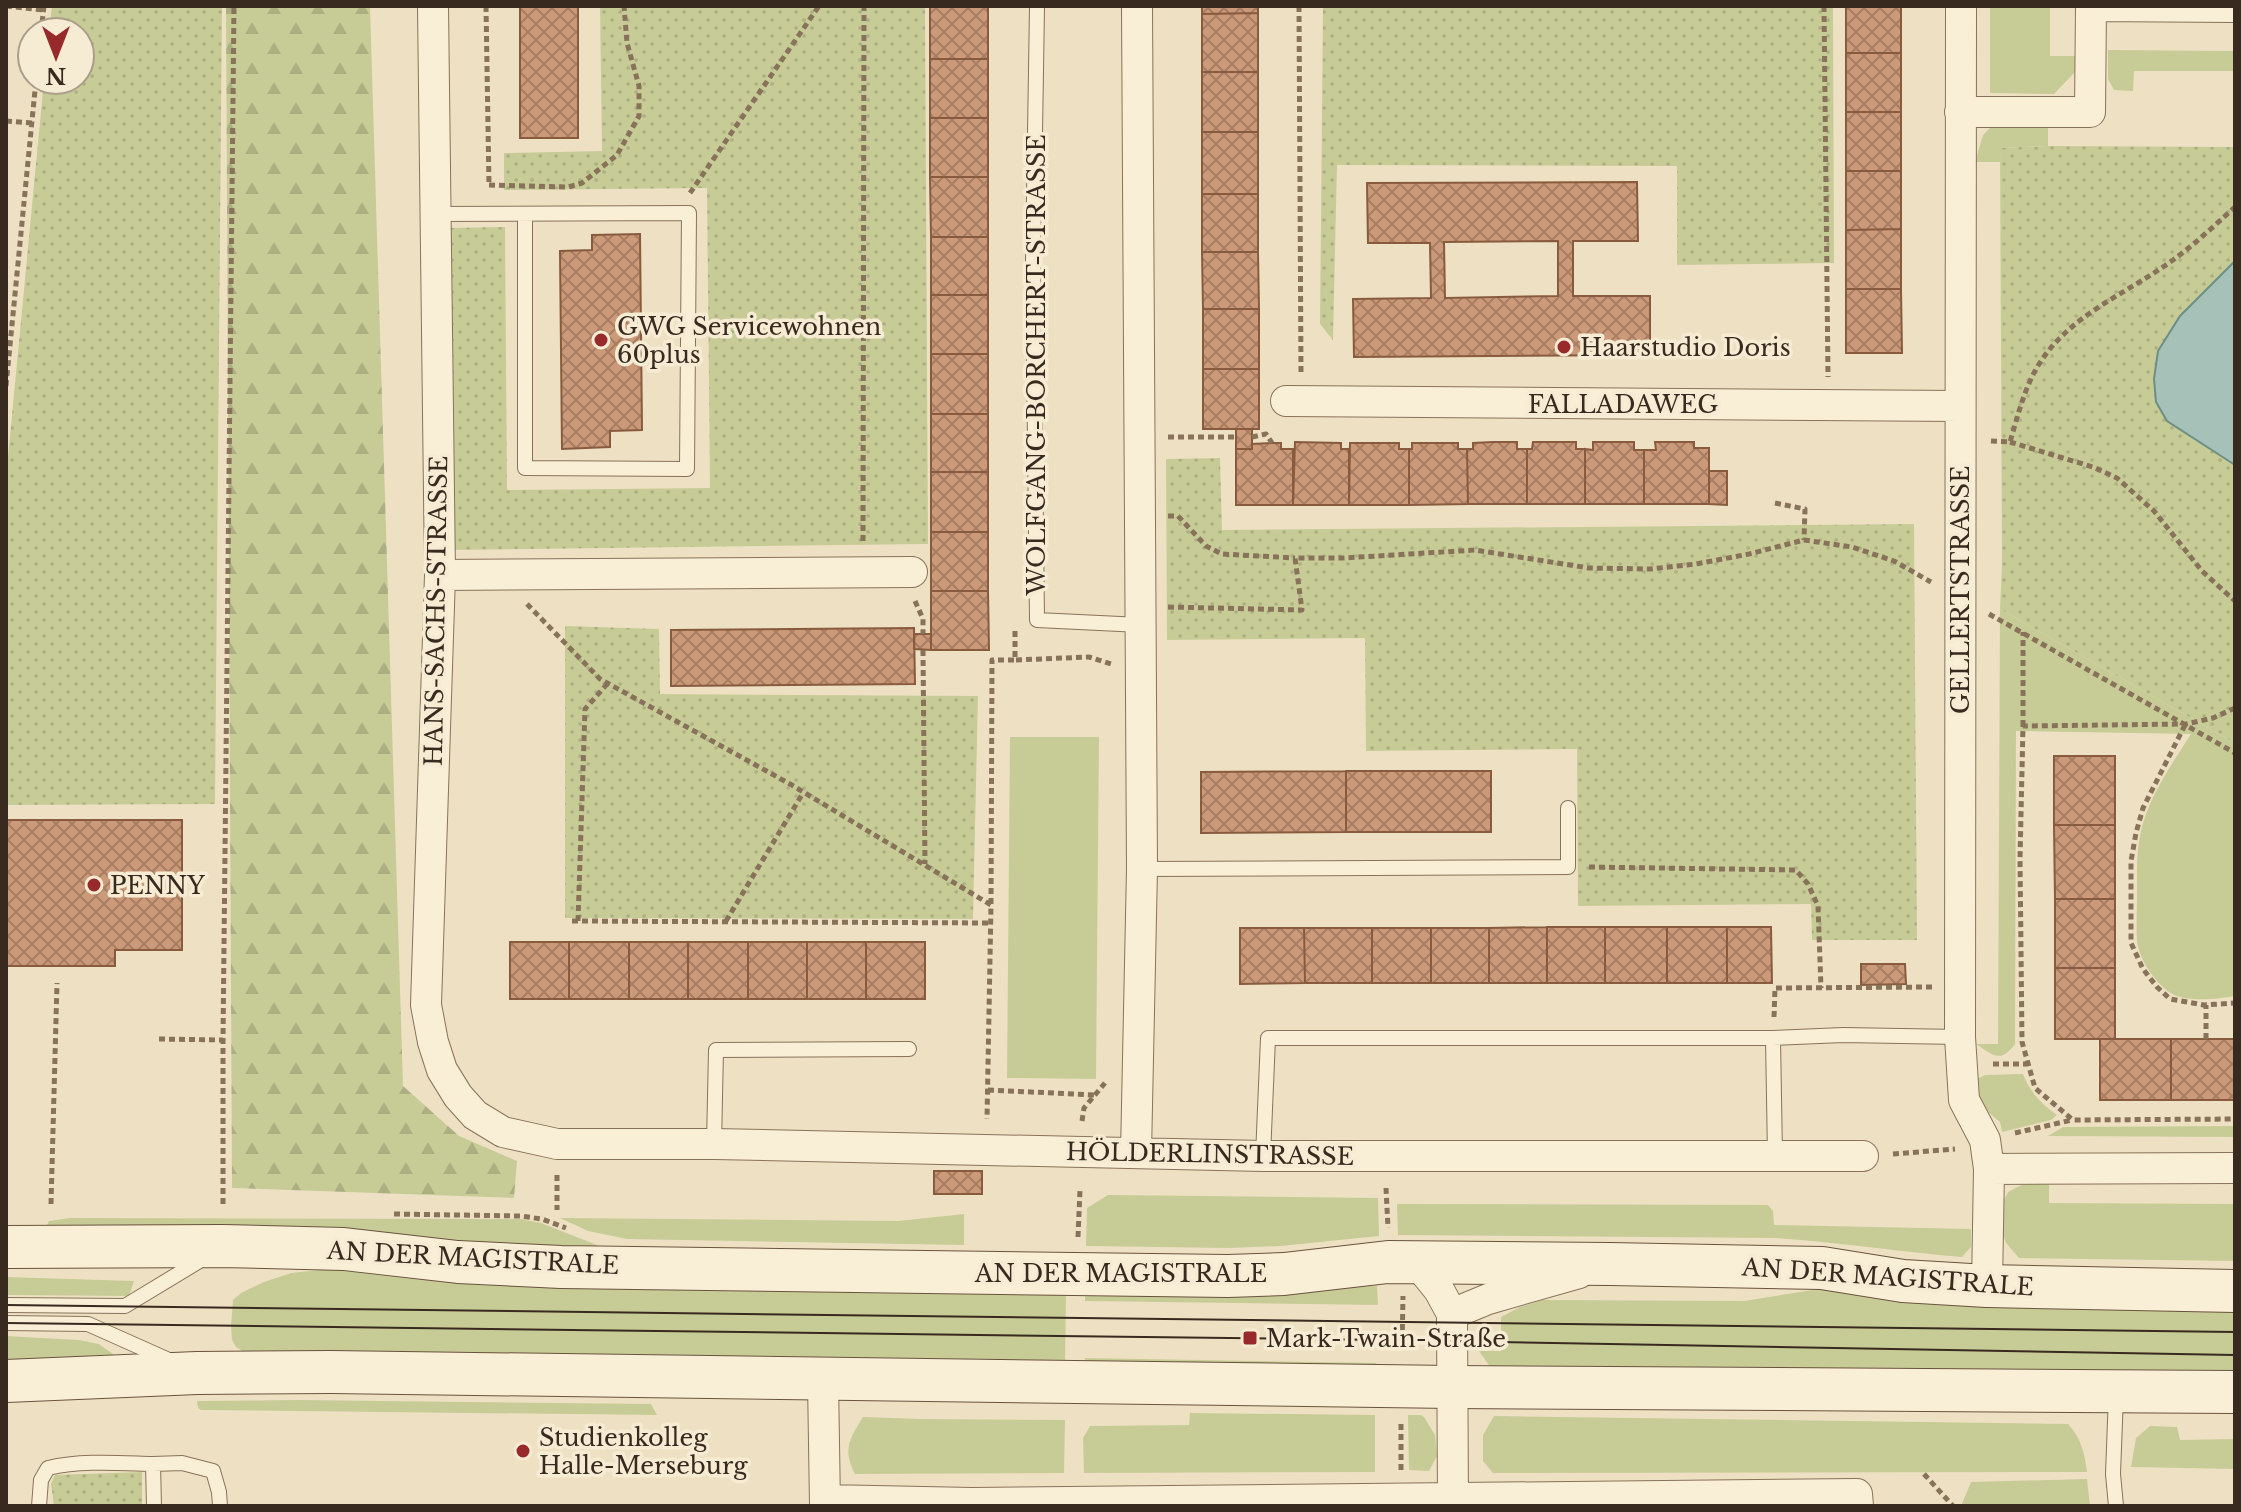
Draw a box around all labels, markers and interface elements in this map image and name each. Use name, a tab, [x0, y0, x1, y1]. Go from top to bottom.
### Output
north arrow	[16, 16, 96, 96]
text: N	[45, 62, 66, 89]
street label: WOLFGANG-BORCHERT-STRASSE	[1022, 134, 1051, 597]
place label: GWG Servicewohnen 60plus	[617, 312, 881, 369]
marker: GWG Servicewohnen 60plus	[592, 331, 610, 349]
place label: Haarstudio Doris	[1580, 333, 1791, 362]
marker: Haarstudio Doris	[1555, 338, 1573, 356]
street label: FALLADAWEG	[1528, 390, 1718, 419]
street label: HANS-SACHS-STRASSE	[419, 456, 453, 766]
street label: GELLERTSTRASSE	[1946, 466, 1975, 714]
place label: PENNY	[110, 871, 205, 900]
marker: PENNY	[85, 876, 103, 894]
street label: HÖLDERLINSTRASSE	[1066, 1137, 1354, 1171]
street label: AN DER MAGISTRALE	[325, 1236, 620, 1280]
street label: AN DER MAGISTRALE	[1740, 1252, 2035, 1302]
street label: AN DER MAGISTRALE	[974, 1259, 1267, 1288]
place label: Mark-Twain-Straße	[1266, 1324, 1506, 1353]
marker: Mark-Twain-Straße	[1241, 1329, 1259, 1347]
place label: Studienkolleg Halle-Merseburg	[539, 1423, 748, 1480]
marker: Studienkolleg Halle-Merseburg	[514, 1442, 532, 1460]

